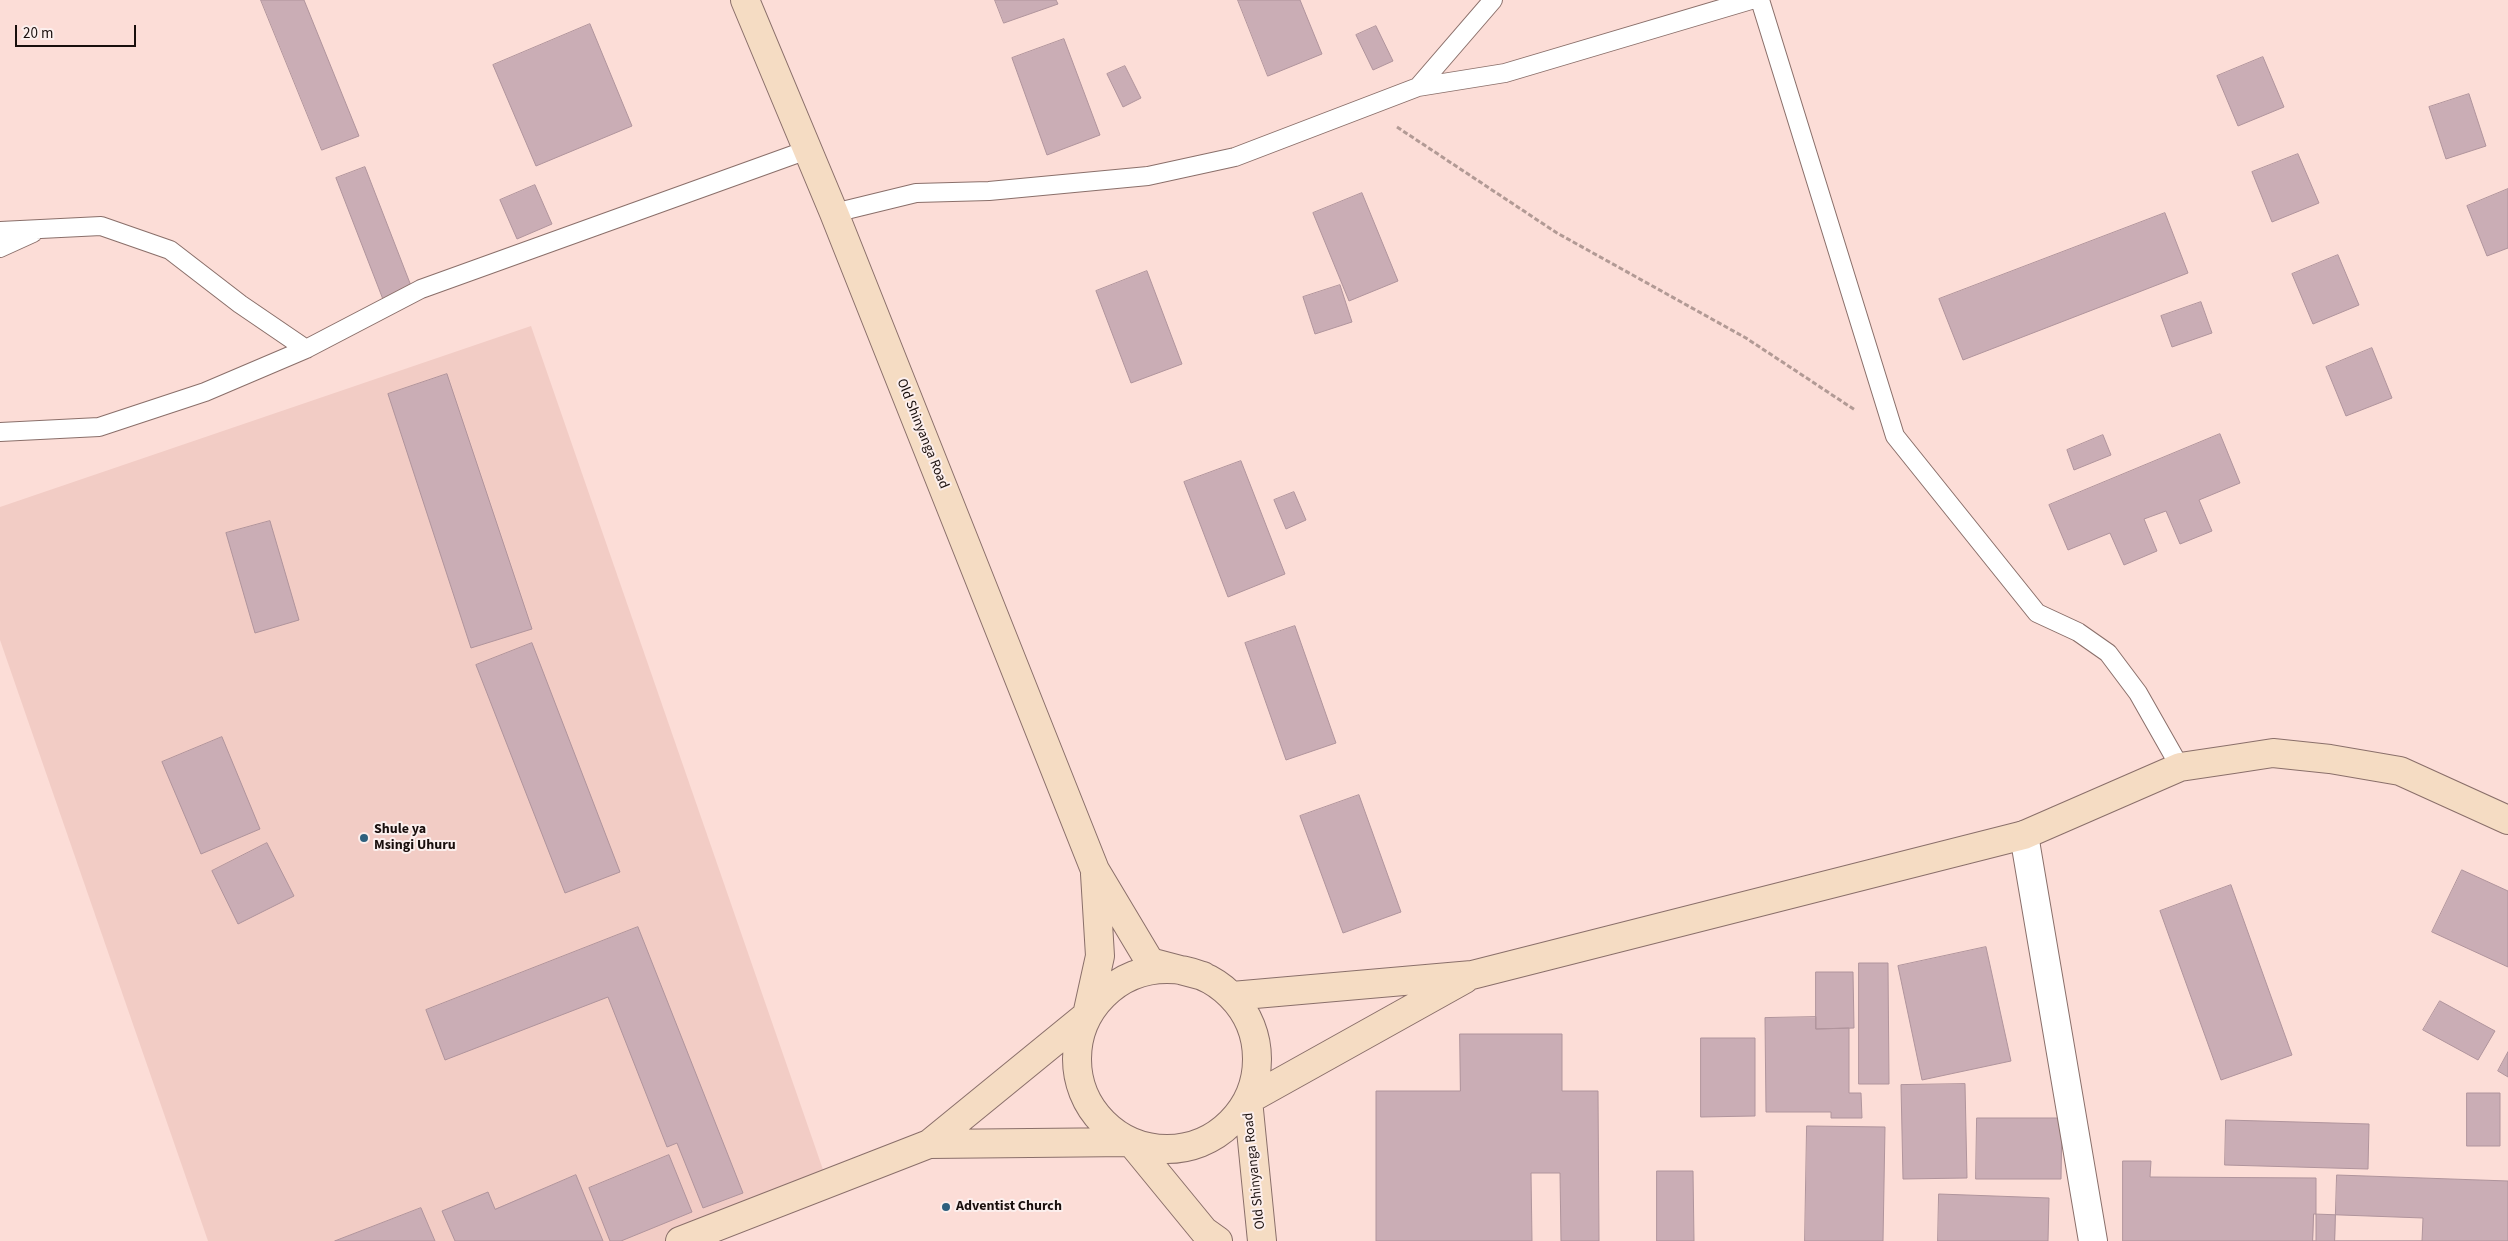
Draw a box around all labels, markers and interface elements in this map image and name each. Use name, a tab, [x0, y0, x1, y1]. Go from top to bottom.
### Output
scale bar	[18, 15, 139, 47]
text: 20 m	[23, 23, 53, 44]
street label: Old Shinyanga Road	[892, 376, 952, 492]
place label: Shule ya Msingi Uhuru	[374, 822, 456, 854]
marker: Shule ya Msingi Uhuru	[358, 832, 370, 844]
street label: Old Shinyanga Road	[1241, 1112, 1269, 1230]
place label: Adventist Church	[956, 1199, 1062, 1215]
marker: Adventist Church	[940, 1201, 952, 1213]

